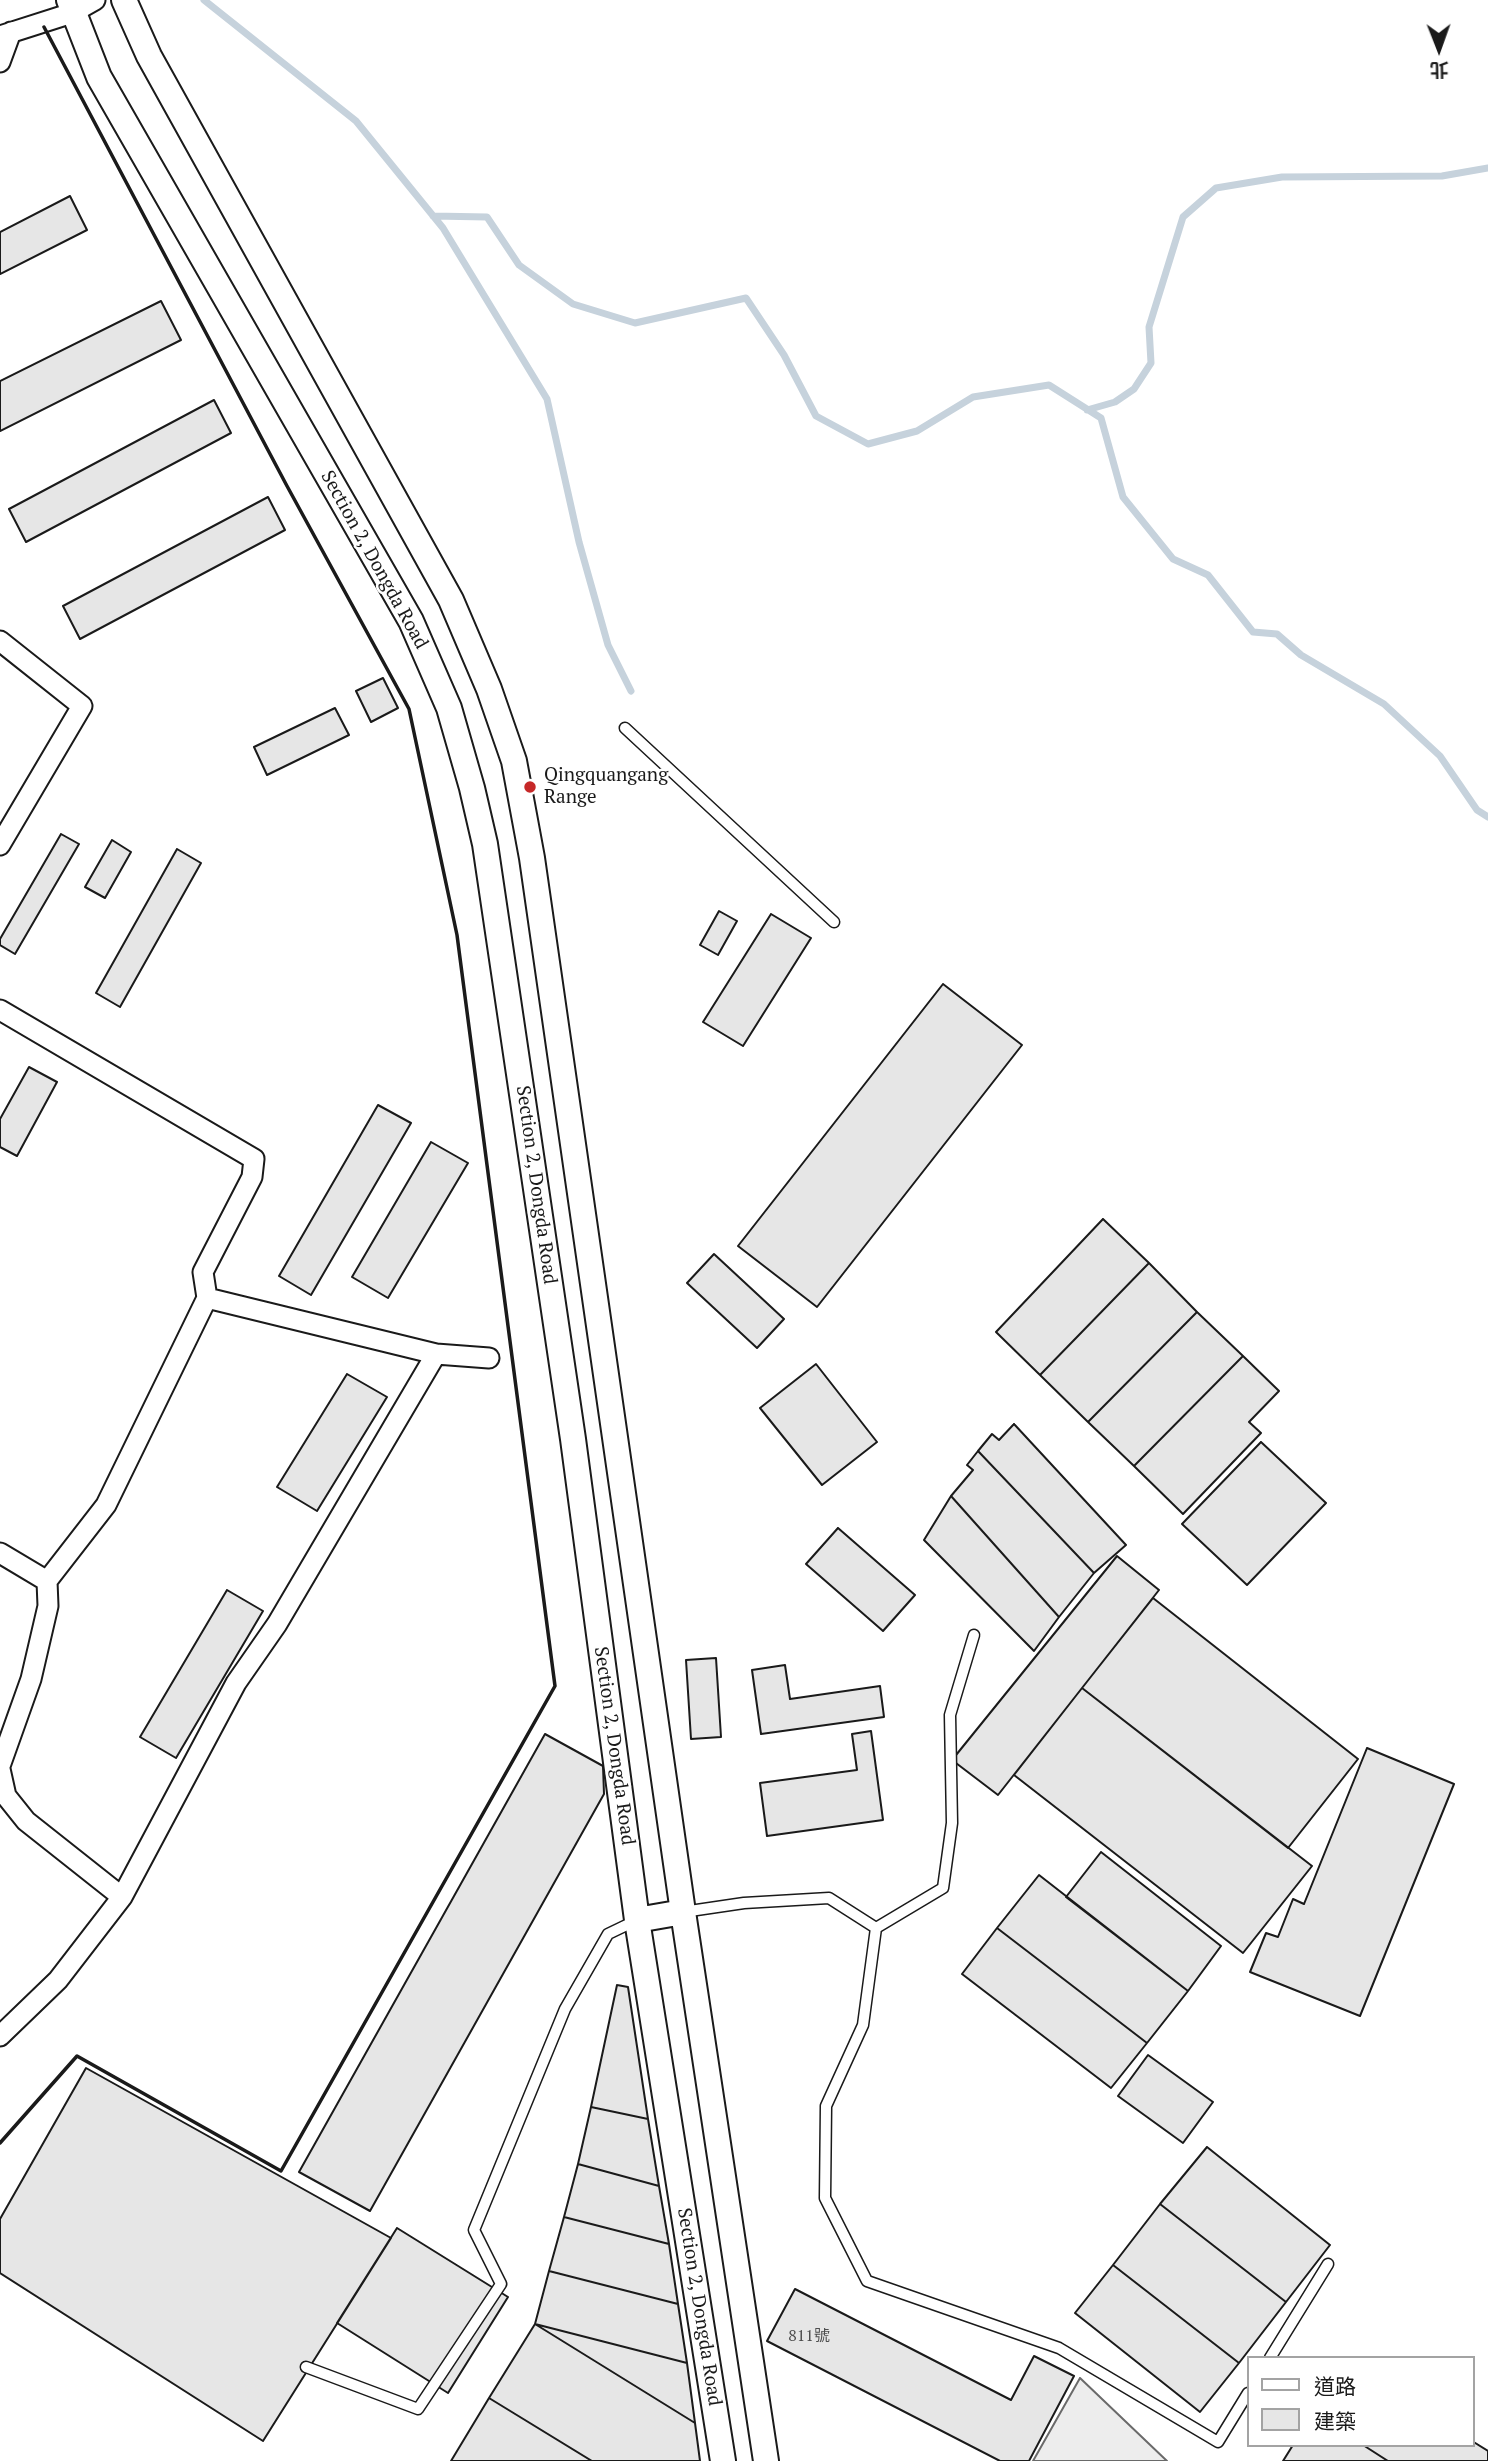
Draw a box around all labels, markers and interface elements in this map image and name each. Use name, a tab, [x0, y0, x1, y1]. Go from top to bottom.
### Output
north arrow	[1404, 14, 1474, 84]
text: 北	[1430, 58, 1449, 83]
street label: Section 2, Dongda Road	[315, 467, 433, 653]
place label: Qingquangang Range	[544, 765, 668, 809]
marker: Qingquangang Range	[522, 779, 538, 795]
street label: Section 2, Dongda Road	[511, 1084, 561, 1286]
street label: Section 2, Dongda Road	[589, 1645, 639, 1847]
street label: Section 2, Dongda Road	[672, 2206, 726, 2408]
house number: 811號	[788, 2326, 830, 2346]
legend	[1246, 2356, 1474, 2447]
text: 道路	[1314, 2372, 1356, 2400]
text: 建築	[1314, 2407, 1356, 2435]

